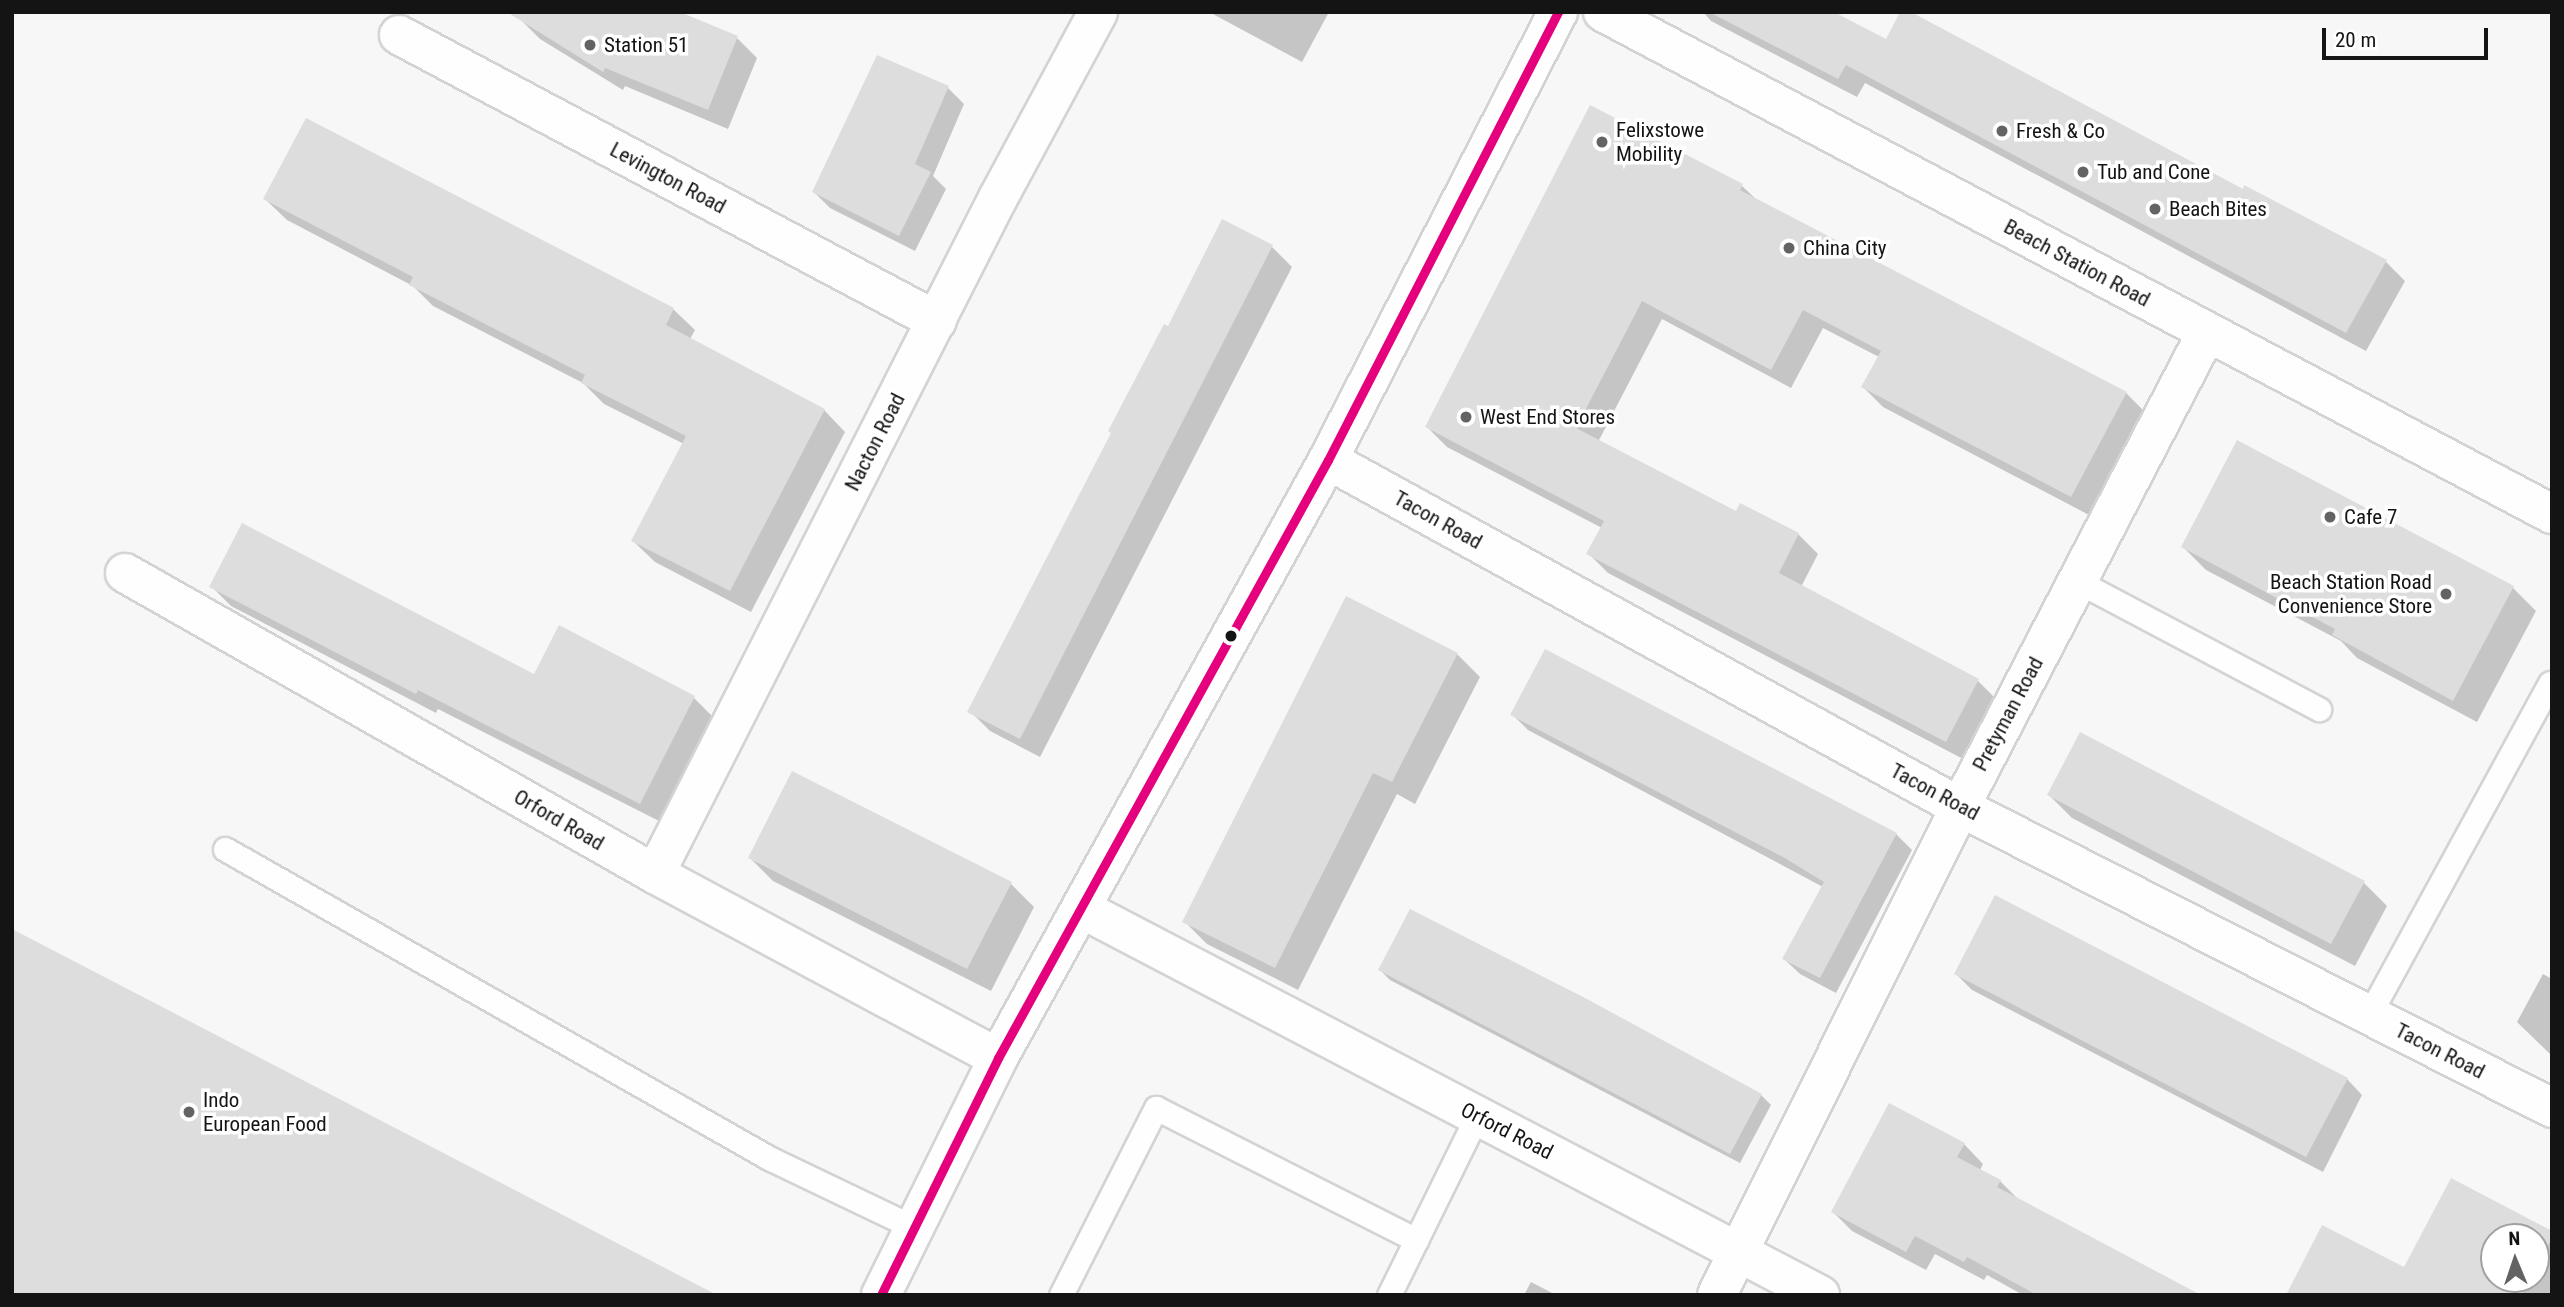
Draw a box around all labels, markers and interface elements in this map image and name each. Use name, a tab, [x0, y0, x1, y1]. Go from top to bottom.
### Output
scale bar	[2326, 14, 2492, 58]
text: 20 m	[2335, 28, 2376, 52]
place label: Station 51	[604, 32, 688, 58]
marker: Station 51	[582, 37, 598, 53]
place label: Felixstowe Mobility	[1616, 117, 1704, 167]
place label: Fresh & Co	[2016, 118, 2105, 144]
marker: Fresh & Co	[1994, 123, 2010, 139]
marker: Felixstowe Mobility	[1594, 134, 1610, 150]
street label: Levington Road	[606, 137, 730, 219]
place label: Tub and Cone	[2097, 159, 2210, 185]
marker: Tub and Cone	[2075, 164, 2091, 180]
place label: Beach Bites	[2169, 196, 2267, 222]
marker: Beach Bites	[2147, 201, 2163, 217]
street label: Beach Station Road	[2000, 214, 2154, 312]
place label: China City	[1803, 235, 1887, 261]
marker: China City	[1781, 240, 1797, 256]
street label: Nacton Road	[840, 389, 910, 495]
place label: West End Stores	[1480, 404, 1615, 430]
marker: West End Stores	[1458, 409, 1474, 425]
street label: Tacon Road	[1389, 485, 1487, 555]
place label: Cafe 7	[2344, 504, 2397, 530]
marker: Cafe 7	[2322, 509, 2338, 525]
place label: Beach Station Road Convenience Store	[2270, 569, 2432, 619]
marker: Beach Station Road Convenience Store	[2438, 586, 2454, 602]
unlabelled marker	[1224, 629, 1238, 643]
street label: Pretyman Road	[1967, 653, 2049, 775]
street label: Tacon Road	[1886, 758, 1984, 826]
street label: Orford Road	[509, 784, 609, 856]
street label: Tacon Road	[2391, 1018, 2489, 1084]
place label: Indo European Food	[203, 1087, 327, 1137]
street label: Orford Road	[1457, 1097, 1557, 1165]
marker: Indo European Food	[181, 1104, 197, 1120]
north arrow	[2480, 1223, 2550, 1293]
text: N	[2508, 1227, 2521, 1250]

